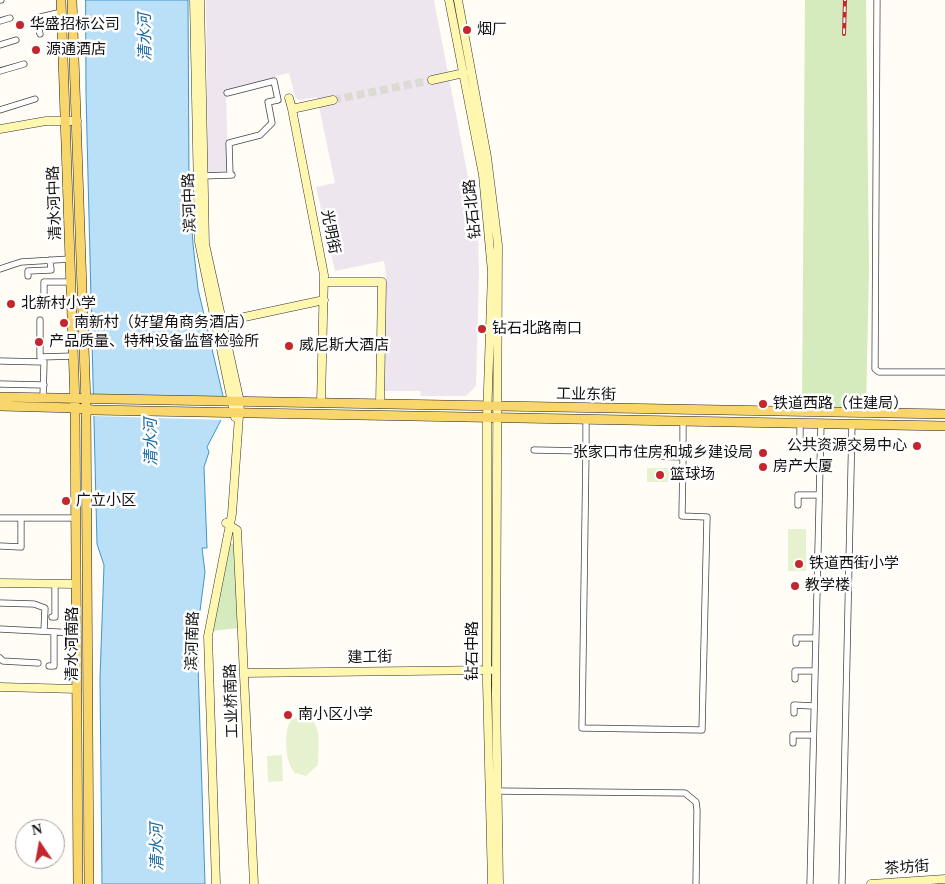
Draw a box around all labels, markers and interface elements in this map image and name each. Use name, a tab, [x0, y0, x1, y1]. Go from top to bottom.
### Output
water label: 清水河	[136, 13, 156, 61]
place label: 华盛招标公司	[30, 16, 120, 34]
marker: 华盛招标公司	[14, 19, 26, 31]
place label: 烟厂	[477, 21, 507, 39]
marker: 烟厂	[461, 24, 473, 36]
place label: 源通酒店	[46, 41, 106, 59]
marker: 源通酒店	[30, 44, 42, 56]
street label: 清水河中路	[45, 165, 65, 241]
street label: 滨河中路	[180, 173, 200, 233]
street label: 钻石北路	[461, 178, 485, 240]
street label: 光明街	[317, 208, 343, 256]
place label: 北新村小学	[21, 295, 96, 313]
marker: 北新村小学	[5, 298, 17, 310]
place label: 南新村（好望角商务酒店）	[74, 314, 254, 332]
marker: 南新村（好望角商务酒店）	[58, 317, 70, 329]
place label: 钻石北路南口	[492, 320, 582, 338]
marker: 钻石北路南口	[476, 323, 488, 335]
place label: 产品质量、特种设备监督检验所	[49, 333, 259, 351]
marker: 产品质量、特种设备监督检验所	[33, 336, 45, 348]
place label: 威尼斯大酒店	[299, 337, 389, 355]
marker: 威尼斯大酒店	[283, 340, 295, 352]
street label: 工业东街	[556, 385, 616, 405]
place label: 铁道西路（住建局）	[773, 395, 908, 413]
marker: 铁道西路（住建局）	[757, 398, 769, 410]
water label: 清水河	[142, 418, 162, 466]
place label: 公共资源交易中心	[787, 437, 907, 455]
marker: 公共资源交易中心	[911, 440, 923, 452]
place label: 张家口市住房和城乡建设局	[573, 444, 753, 462]
marker: 张家口市住房和城乡建设局	[757, 447, 769, 459]
place label: 房产大厦	[773, 458, 833, 476]
marker: 房产大厦	[757, 461, 769, 473]
place label: 篮球场	[670, 466, 715, 484]
marker: 篮球场	[654, 469, 666, 481]
place label: 广立小区	[76, 492, 136, 510]
marker: 广立小区	[60, 495, 72, 507]
place label: 铁道西街小学	[809, 555, 899, 573]
marker: 铁道西街小学	[793, 558, 805, 570]
place label: 教学楼	[805, 577, 850, 595]
marker: 教学楼	[789, 580, 801, 592]
street label: 清水河南路	[64, 607, 82, 681]
street label: 滨河南路	[183, 611, 203, 671]
street label: 钻石中路	[464, 621, 482, 681]
street label: 建工街	[347, 649, 393, 667]
street label: 工业桥南路	[222, 663, 242, 739]
place label: 南小区小学	[298, 706, 373, 724]
marker: 南小区小学	[282, 709, 294, 721]
north arrow	[15, 819, 65, 869]
text: N	[30, 821, 43, 838]
water label: 清水河	[148, 823, 168, 871]
street label: 茶坊街	[884, 857, 930, 879]

